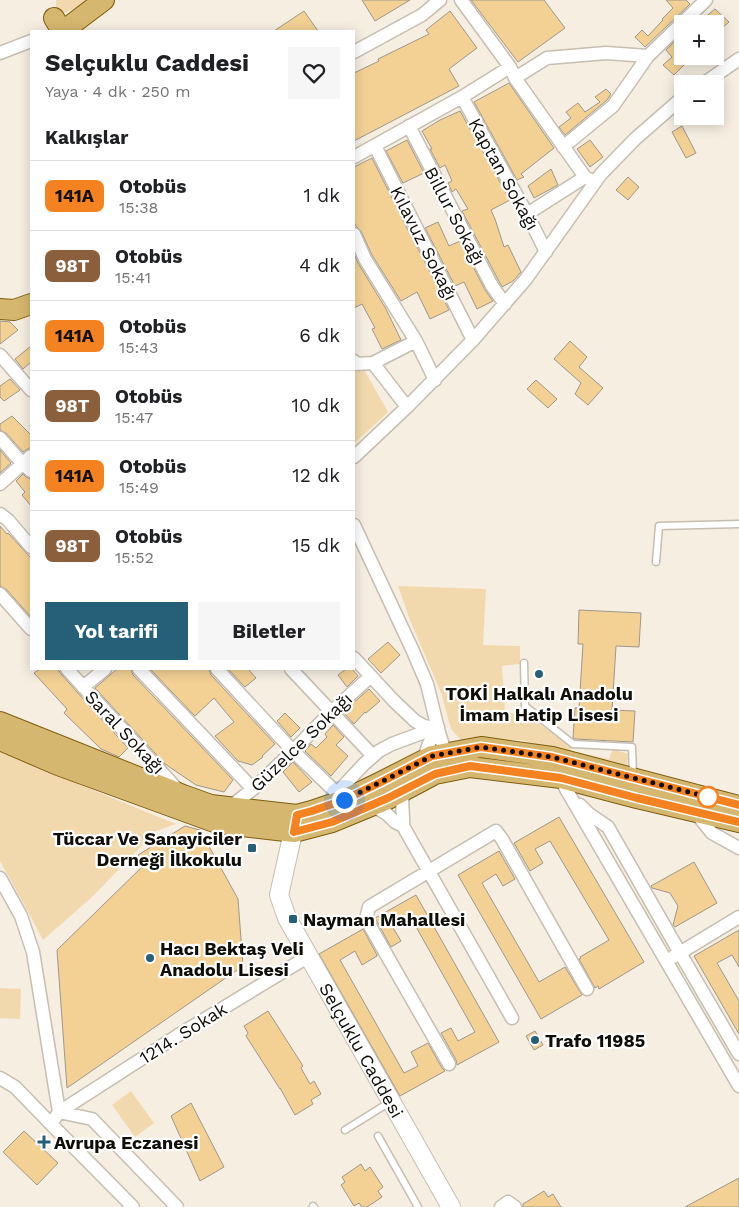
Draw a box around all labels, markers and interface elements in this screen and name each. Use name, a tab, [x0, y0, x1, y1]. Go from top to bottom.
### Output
map controls	[674, 15, 724, 125]
button: +	[674, 15, 724, 65]
button: heart	[288, 47, 340, 99]
text: Selçuklu Caddesi	[45, 49, 249, 77]
button: −	[674, 75, 724, 125]
text: Yaya · 4 dk · 250 m	[45, 82, 190, 101]
street label: Kaptan Sokağı	[465, 114, 543, 234]
text: Kalkışlar	[45, 126, 128, 149]
street label: Billur Sokağı	[420, 163, 490, 269]
text: Otobüs	[119, 175, 186, 198]
street label: Kılavuz Sokağı	[386, 182, 462, 304]
text: 1 dk	[303, 184, 340, 207]
text: 141A	[55, 185, 94, 206]
text: 15:38	[119, 198, 158, 217]
text: Otobüs	[115, 245, 183, 268]
text: 4 dk	[299, 254, 340, 277]
text: 98T	[55, 255, 90, 276]
text: 15:41	[115, 268, 151, 287]
text: Otobüs	[119, 315, 186, 338]
text: 6 dk	[299, 324, 340, 347]
text: 141A	[55, 325, 94, 346]
text: 15:43	[119, 338, 158, 357]
text: Otobüs	[115, 385, 183, 408]
text: 10 dk	[292, 394, 340, 417]
text: 98T	[55, 395, 90, 416]
text: 15:47	[115, 408, 153, 427]
text: Otobüs	[119, 455, 186, 478]
text: 12 dk	[292, 464, 340, 487]
text: 141A	[55, 465, 94, 486]
text: 15:49	[119, 478, 159, 497]
text: Otobüs	[115, 525, 183, 548]
text: 15 dk	[292, 534, 340, 557]
text: 98T	[55, 535, 90, 556]
text: 15:52	[115, 548, 154, 567]
button: Yol tarifi	[45, 602, 188, 660]
button: Biletler	[198, 602, 340, 660]
marker: TOKİ Halkalı Anadolu İmam Hatip Lisesi	[533, 668, 545, 680]
place label: TOKİ Halkalı Anadolu İmam Hatip Lisesi	[445, 683, 633, 725]
street label: Saral Sokağı	[81, 686, 169, 778]
street label: Güzelce Sokağı	[246, 688, 356, 796]
unlabelled marker	[697, 786, 719, 808]
your location	[332, 788, 357, 813]
place label: Tüccar Ve Sanayiciler Derneği İlkokulu	[53, 828, 242, 870]
marker: Tüccar Ve Sanayiciler Derneği İlkokulu	[246, 842, 258, 854]
place label: Nayman Mahallesi	[303, 909, 465, 930]
marker: Nayman Mahallesi	[287, 913, 299, 925]
place label: Hacı Bektaş Veli Anadolu Lisesi	[160, 938, 304, 980]
marker: Hacı Bektaş Veli Anadolu Lisesi	[144, 952, 156, 964]
street label: Selçuklu Caddesi	[315, 979, 408, 1121]
street label: 1214. Sokak	[135, 998, 231, 1068]
place label: Trafo 11985	[545, 1030, 645, 1051]
marker: Trafo 11985	[529, 1034, 541, 1046]
place label: Avrupa Eczanesi	[54, 1132, 198, 1153]
marker: Avrupa Eczanesi	[38, 1136, 50, 1148]

